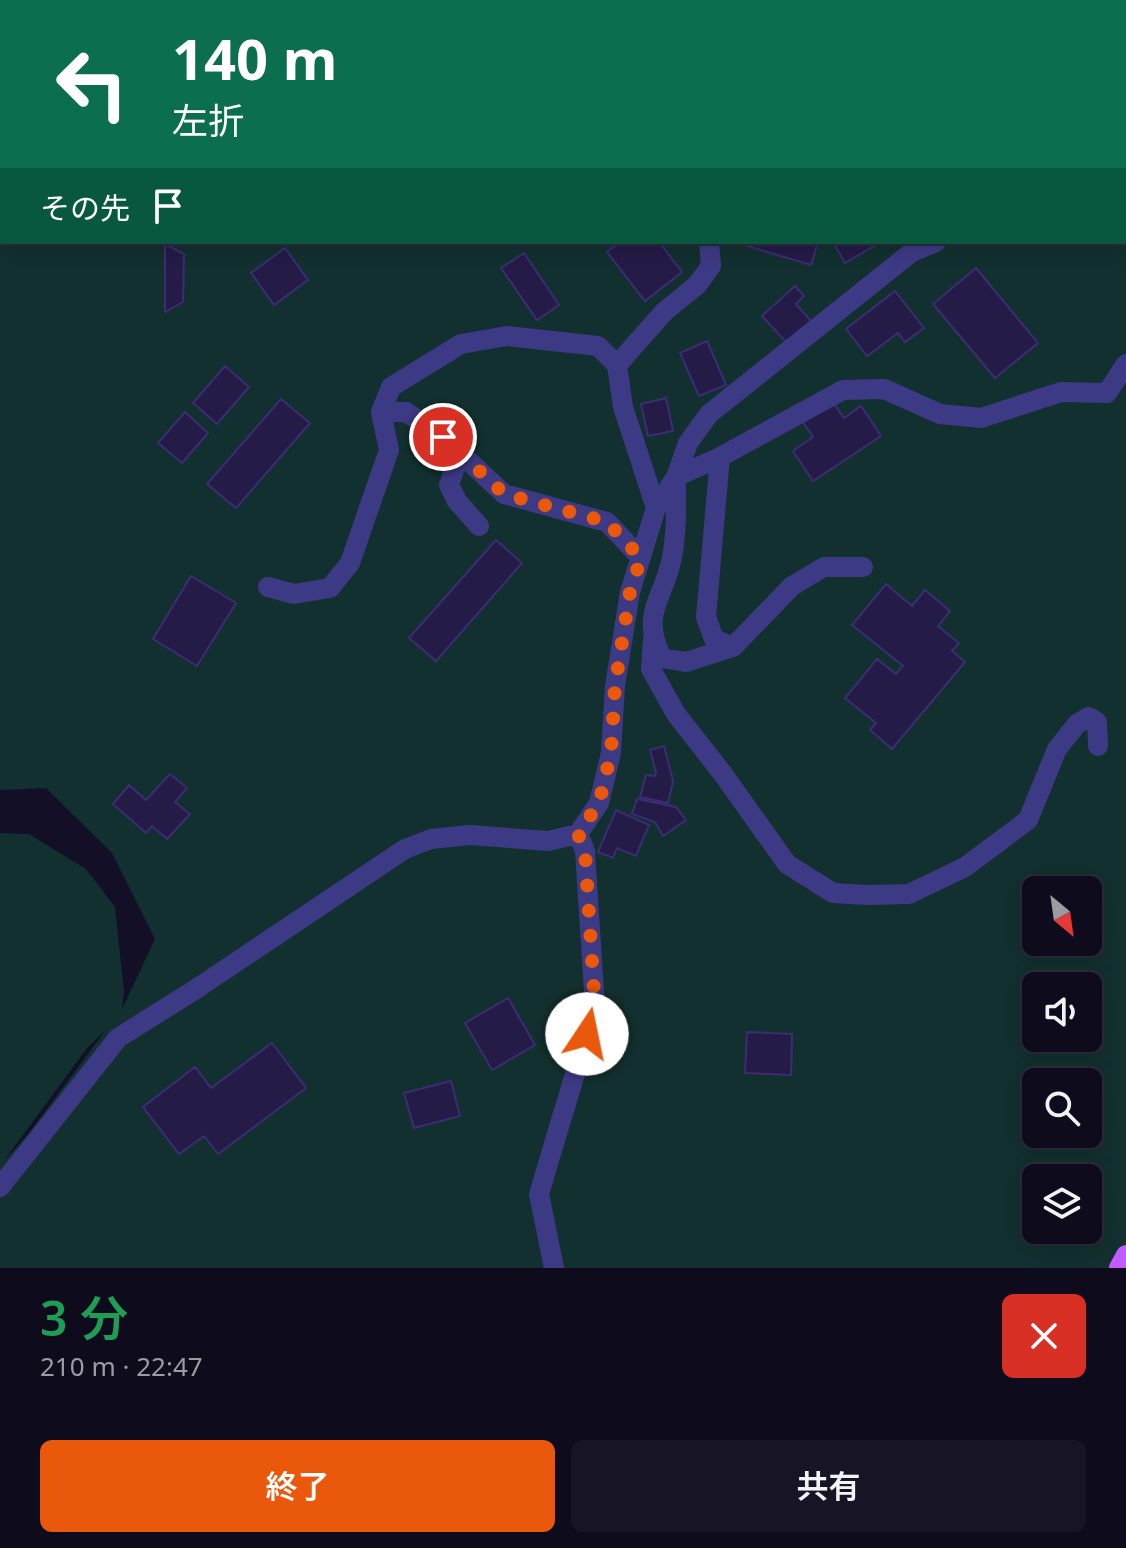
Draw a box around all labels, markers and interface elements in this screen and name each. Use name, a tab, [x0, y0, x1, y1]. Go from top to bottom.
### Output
text: 140 m	[172, 20, 337, 96]
icon: left	[40, 32, 144, 136]
text: 左折	[172, 96, 244, 145]
icon: arrive	[146, 184, 190, 228]
text: その先	[40, 187, 130, 228]
pin	[409, 403, 477, 471]
icon: arrive	[421, 415, 465, 459]
north arrow	[1022, 876, 1102, 956]
map controls	[1022, 876, 1102, 1244]
button: sound	[1022, 972, 1102, 1052]
position arrow	[545, 992, 629, 1076]
button: search	[1022, 1068, 1102, 1148]
button: layers	[1022, 1164, 1102, 1244]
text: 3 分	[40, 1285, 128, 1350]
button: close	[1002, 1294, 1086, 1378]
text: 210 m · 22:47	[40, 1348, 203, 1384]
button: 終了	[40, 1440, 555, 1532]
button: 共有	[571, 1440, 1086, 1532]

